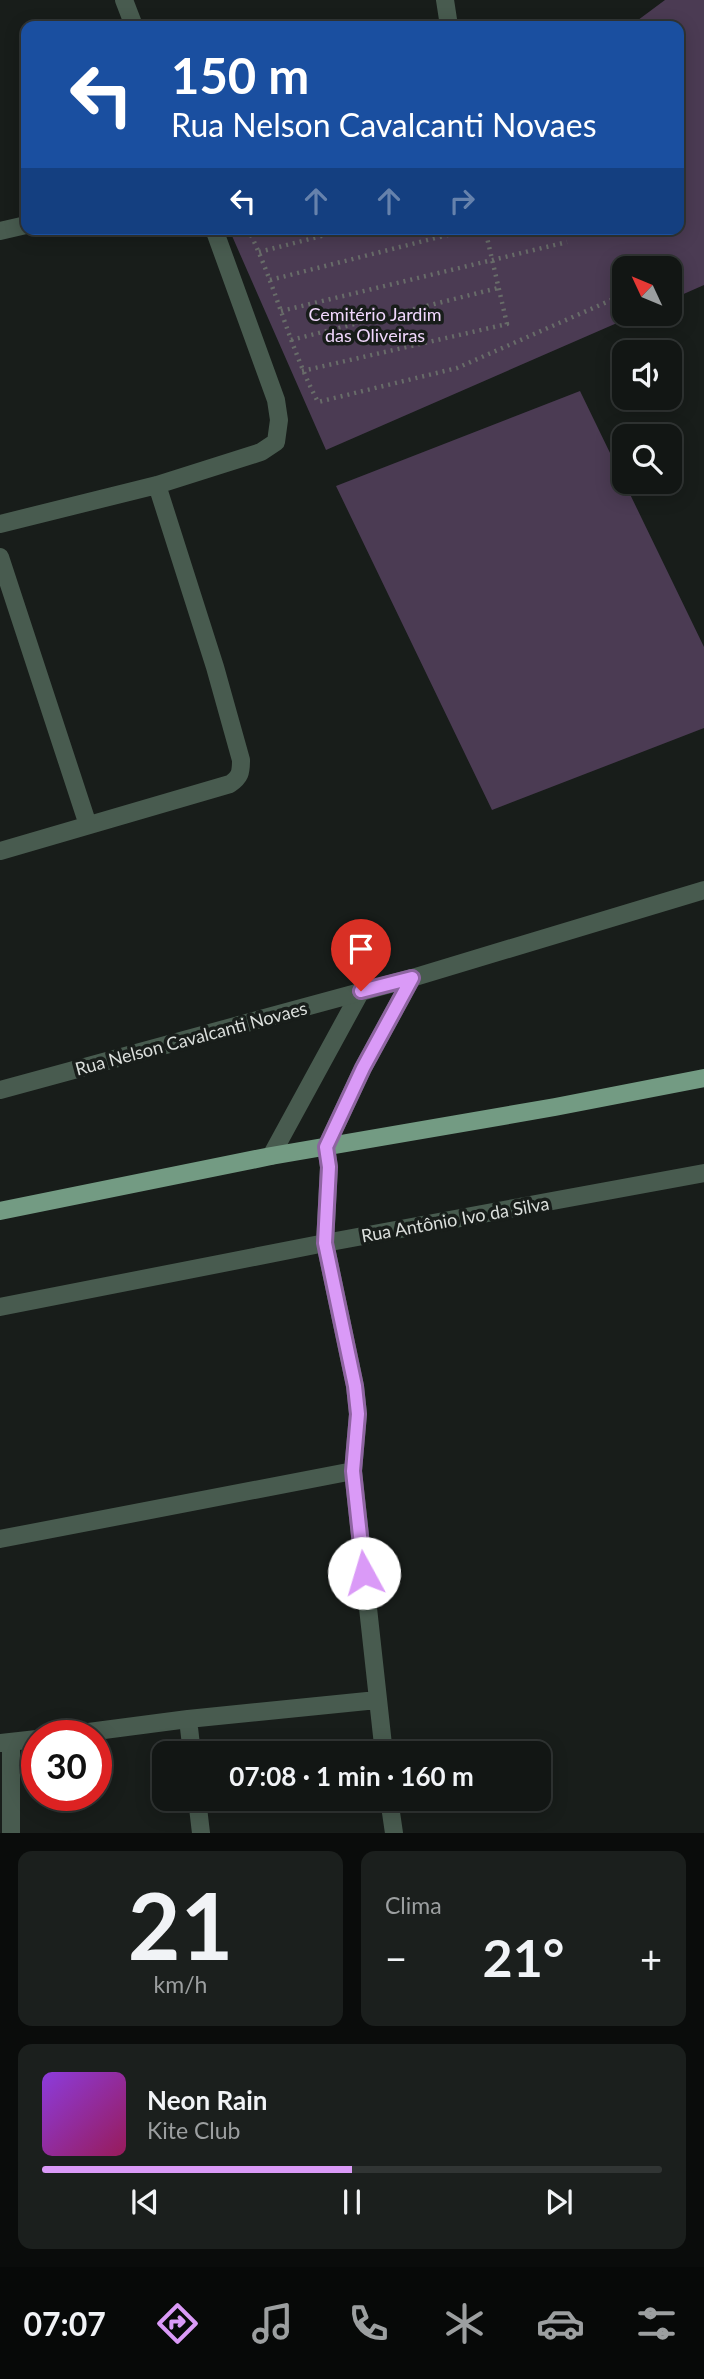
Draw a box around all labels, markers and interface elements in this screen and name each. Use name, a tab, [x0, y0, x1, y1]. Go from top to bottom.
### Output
text: 150 m	[171, 46, 309, 104]
icon: left	[56, 49, 147, 140]
text: Rua Nelson Cavalcanti Novaes	[171, 105, 597, 144]
icon: left	[224, 182, 262, 220]
icon: ahead	[297, 182, 335, 220]
icon: ahead	[370, 182, 408, 220]
icon: right	[443, 182, 481, 220]
north arrow	[612, 256, 682, 326]
map controls	[612, 256, 682, 494]
park label: Cemitério Jardim das Oliveiras	[308, 303, 442, 346]
button: sound	[612, 340, 682, 410]
button: search	[612, 424, 682, 494]
pin	[331, 919, 391, 991]
icon: arrive	[342, 930, 380, 968]
street label: Rua Nelson Cavalcanti Novaes	[73, 996, 310, 1080]
street label: Rua Antônio Ivo da Silva	[359, 1192, 551, 1246]
position arrow	[327, 1536, 401, 1610]
speed limit sign: 30	[21, 1720, 112, 1811]
text: 07:08 · 1 min · 160 m	[229, 1760, 474, 1792]
text: 21	[128, 1870, 233, 1979]
text: Clima	[385, 1891, 442, 1919]
text: 21°	[483, 1926, 564, 1988]
text: −	[385, 1935, 407, 1981]
text: +	[640, 1935, 662, 1981]
text: km/h	[154, 1970, 207, 1998]
text: Neon Rain	[147, 2084, 267, 2116]
text: Kite Club	[147, 2116, 240, 2144]
icon: previous	[126, 2183, 164, 2221]
icon: pause	[333, 2183, 371, 2221]
icon: next	[540, 2183, 578, 2221]
icon: directions	[153, 2299, 202, 2348]
icon: music	[248, 2299, 297, 2348]
icon: phone	[344, 2299, 393, 2348]
icon: climate	[440, 2299, 489, 2348]
icon: car	[536, 2299, 585, 2348]
icon: filters	[632, 2299, 681, 2348]
text: 07:07	[23, 2304, 106, 2343]

